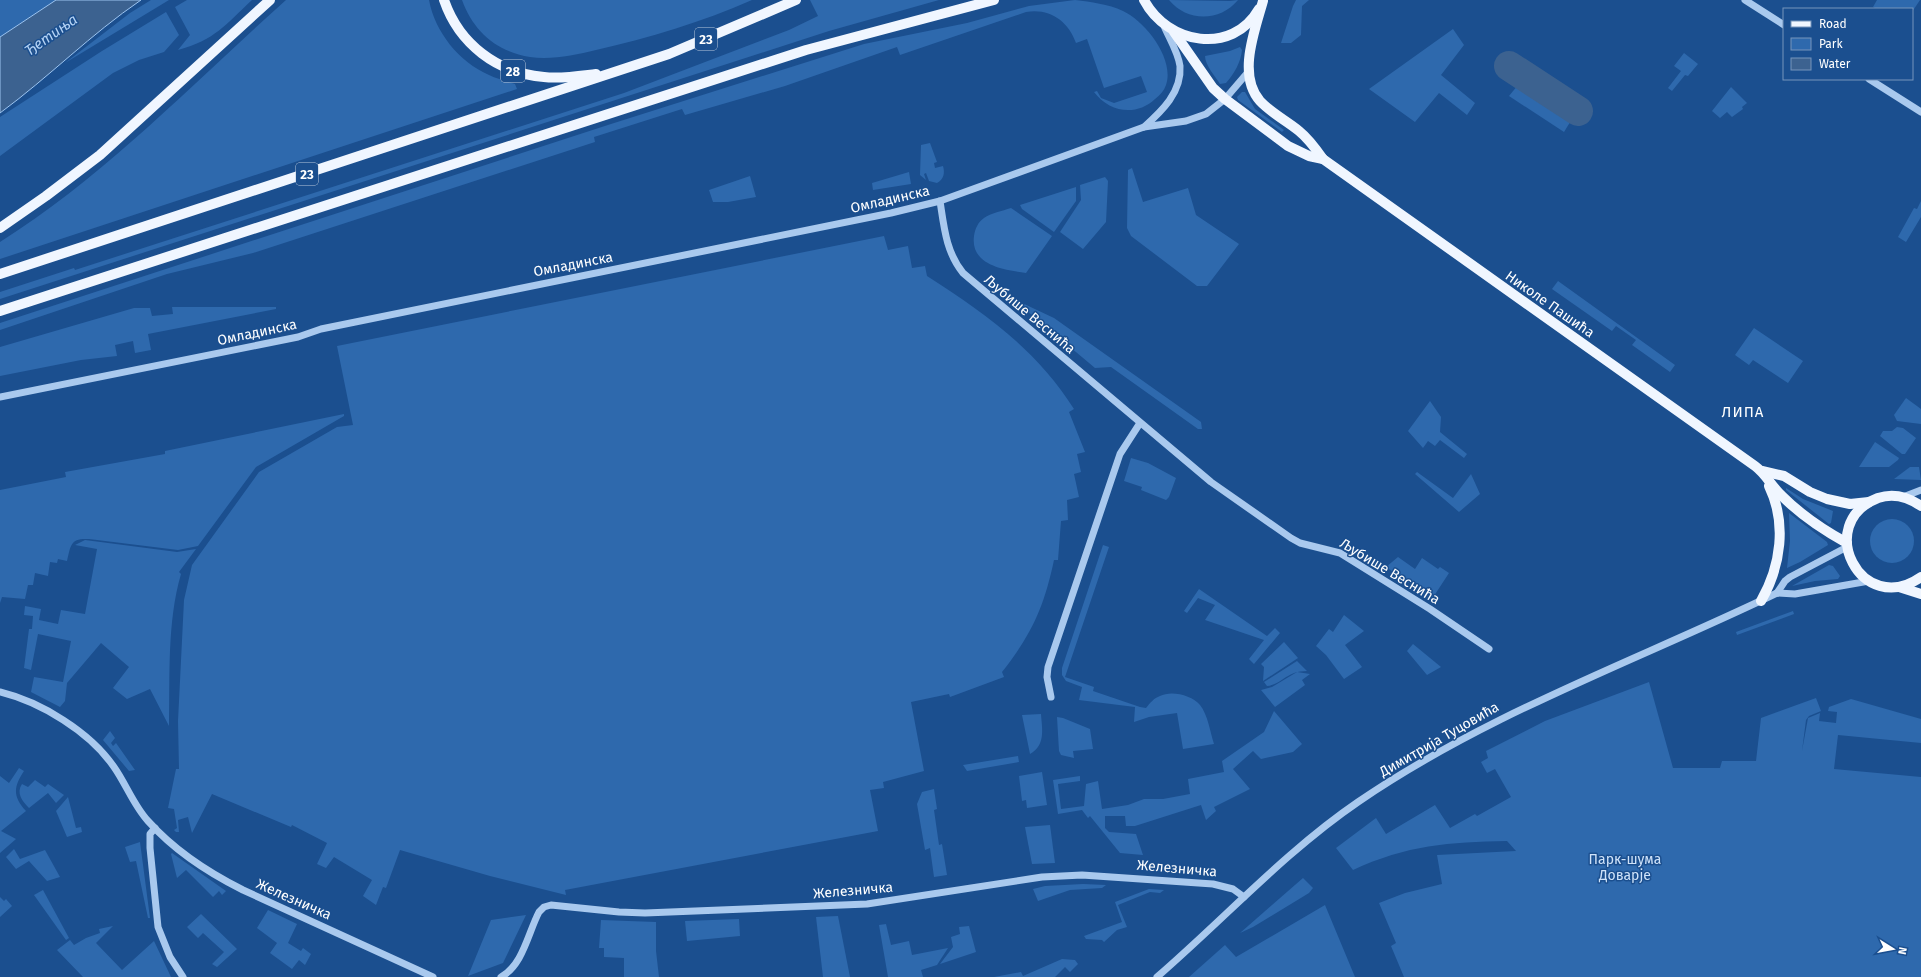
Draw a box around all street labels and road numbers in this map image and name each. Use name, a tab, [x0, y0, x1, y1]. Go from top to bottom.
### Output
road number: 23	[695, 28, 717, 50]
road number: 28	[501, 60, 525, 82]
road number: 23	[296, 163, 318, 185]
street label: Омладинска	[849, 182, 931, 217]
street label: Омладинска	[532, 248, 614, 281]
street label: Николе Пашића	[1502, 267, 1598, 341]
street label: Љубише Веснића	[981, 271, 1079, 357]
street label: Омладинска	[216, 316, 298, 349]
street label: Љубише Веснића	[1337, 535, 1443, 608]
street label: Димитрија Туцовића	[1376, 698, 1502, 781]
street label: Железничка	[1136, 857, 1218, 880]
street label: Железничка	[254, 875, 334, 924]
street label: Железничка	[812, 879, 894, 902]

